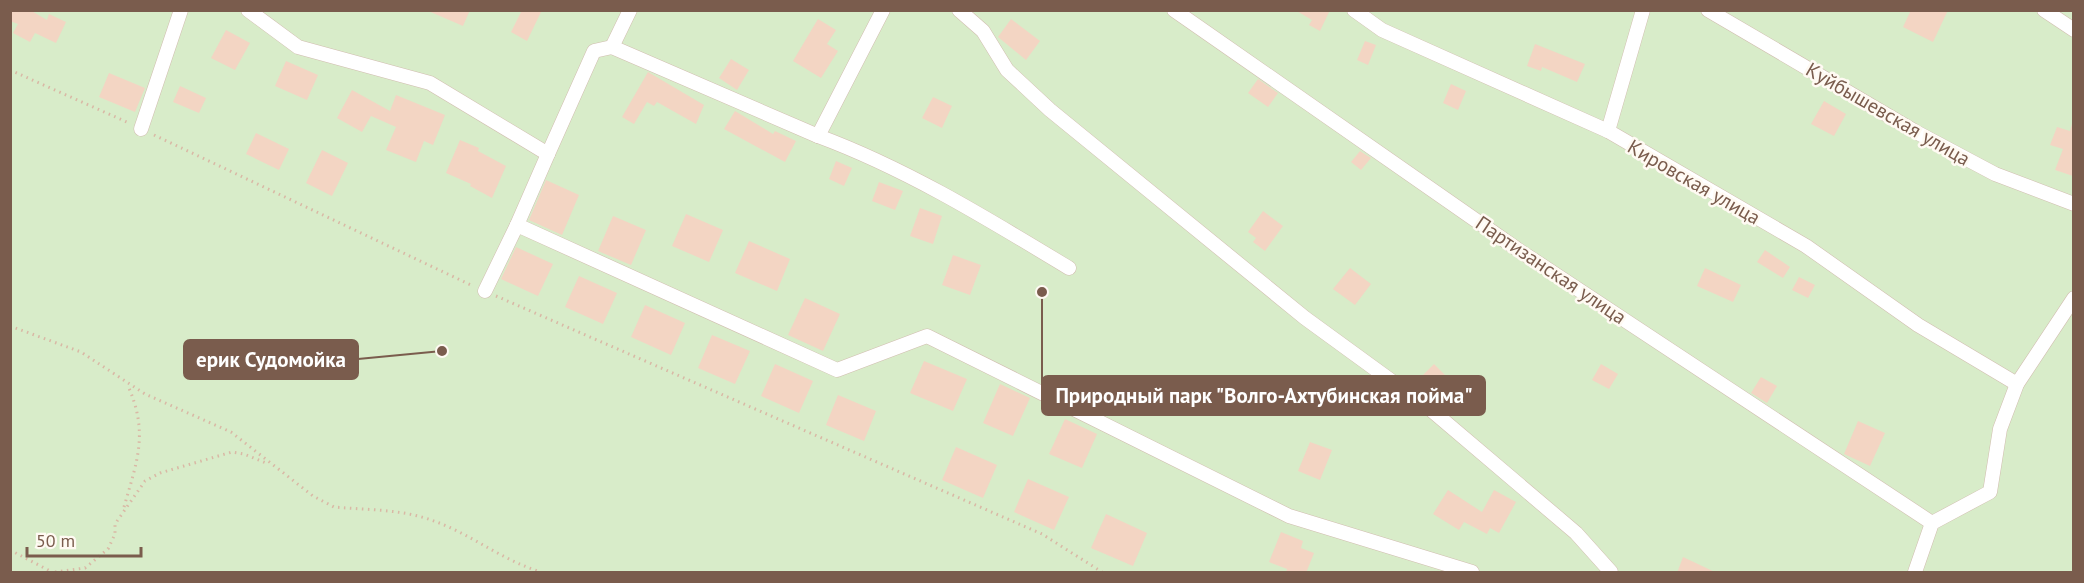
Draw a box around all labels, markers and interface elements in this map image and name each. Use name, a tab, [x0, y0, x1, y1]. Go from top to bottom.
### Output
street label: Куйбышевская улица	[1801, 56, 1975, 172]
street label: Кировская улица	[1623, 134, 1765, 230]
street label: Партизанская улица	[1471, 210, 1631, 330]
callout: ерик Судомойка	[184, 340, 358, 379]
text: ерик Судомойка	[196, 346, 346, 373]
callout: Природный парк "Волго-Ахтубинская пойма"	[1042, 376, 1485, 415]
text: Природный парк "Волго-Ахтубинская пойма"	[1055, 382, 1473, 409]
scale bar	[27, 520, 141, 558]
text: 50 m	[36, 529, 75, 552]

